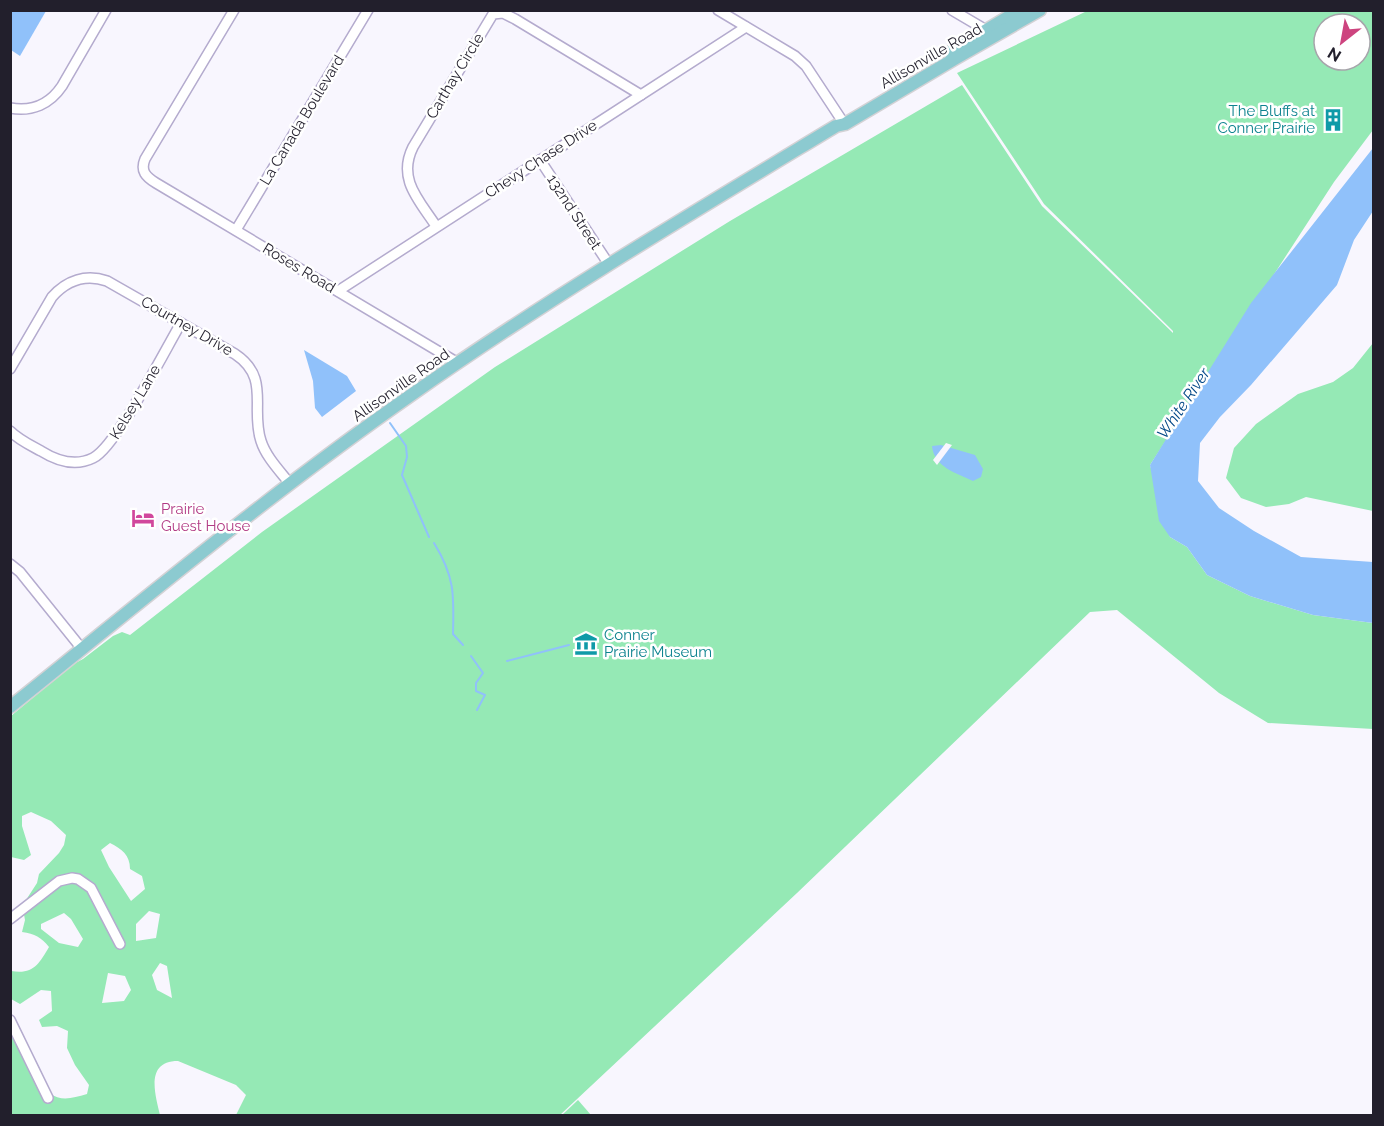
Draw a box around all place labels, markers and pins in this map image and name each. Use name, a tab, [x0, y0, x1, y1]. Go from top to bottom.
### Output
place label: The Bluffs at Conner Prairie	[1217, 102, 1315, 137]
building icon: The Bluffs at Conner Prairie	[1320, 107, 1346, 133]
place label: Prairie Guest House	[161, 500, 251, 535]
hotel icon: Prairie Guest House	[130, 505, 156, 531]
place label: Conner Prairie Museum	[604, 626, 712, 661]
museum icon: Conner Prairie Museum	[573, 631, 599, 657]

